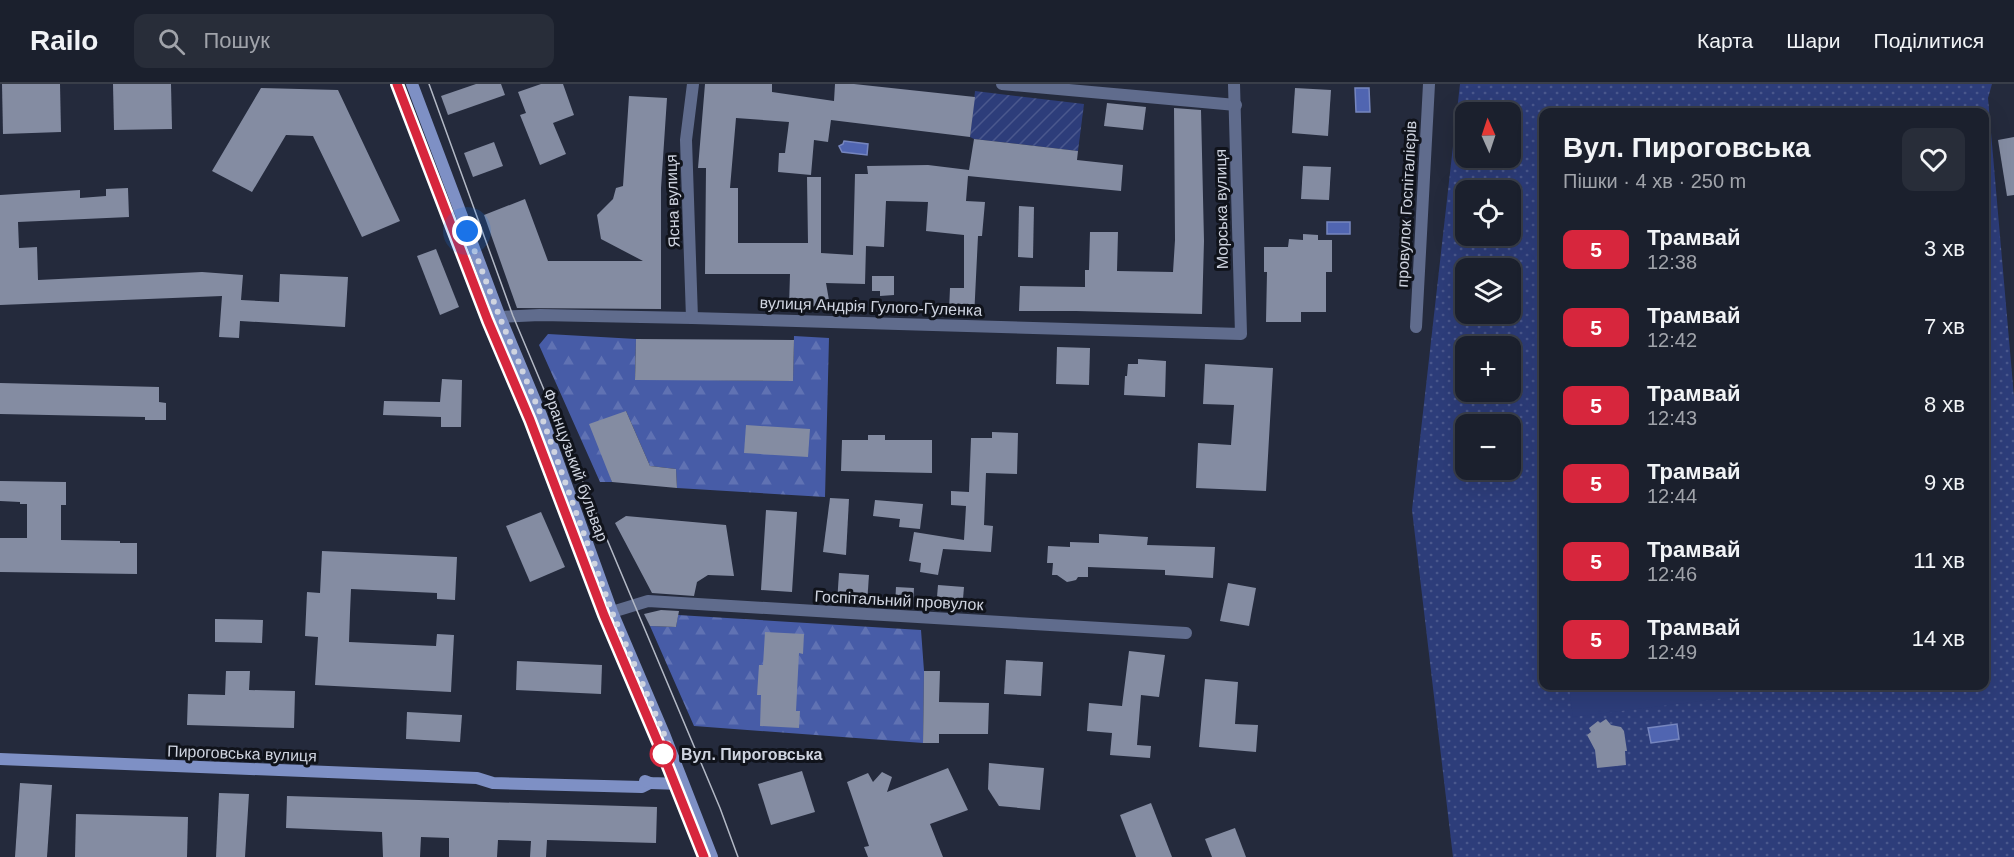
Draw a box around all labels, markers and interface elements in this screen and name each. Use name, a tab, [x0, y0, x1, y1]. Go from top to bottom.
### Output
search box	[134, 14, 554, 68]
text: Railo	[30, 25, 98, 56]
icon: search	[155, 25, 188, 58]
text: Пошук	[203, 28, 270, 53]
text: Карта	[1697, 29, 1753, 52]
text: Шари	[1786, 29, 1841, 52]
text: Поділитися	[1874, 29, 1984, 52]
north arrow	[1455, 102, 1521, 168]
map controls	[1455, 102, 1521, 480]
street label: провулок Госпіталієрів	[1394, 120, 1419, 288]
button: heart	[1902, 128, 1965, 191]
text: Вул. Пироговська	[1563, 132, 1811, 163]
street label: Морська вулиця	[1212, 149, 1231, 269]
street label: Ясна вулиця	[662, 154, 683, 248]
text: Пішки · 4 хв · 250 m	[1563, 170, 1746, 192]
button: locate	[1455, 180, 1521, 246]
your location	[452, 216, 482, 246]
text: Трамвай	[1647, 225, 1741, 250]
text: 3 хв	[1924, 236, 1965, 261]
text: 5	[1590, 238, 1602, 261]
text: 12:38	[1647, 251, 1697, 273]
button: layers	[1455, 258, 1521, 324]
street label: вулиця Андрія Гулого-Гуленка	[759, 294, 983, 319]
text: Трамвай	[1647, 303, 1741, 328]
text: 7 хв	[1924, 314, 1965, 339]
text: 5	[1590, 316, 1602, 339]
text: 12:42	[1647, 329, 1697, 351]
button: +	[1455, 336, 1521, 402]
text: Трамвай	[1647, 381, 1741, 406]
street label: Французький бульвар	[540, 387, 611, 544]
text: 8 хв	[1924, 392, 1965, 417]
text: 5	[1590, 394, 1602, 417]
text: 12:43	[1647, 407, 1697, 429]
button: −	[1455, 414, 1521, 480]
text: Трамвай	[1647, 459, 1741, 484]
text: 9 хв	[1924, 470, 1965, 495]
text: 5	[1590, 472, 1602, 495]
text: 12:44	[1647, 485, 1697, 507]
text: Трамвай	[1647, 537, 1741, 562]
text: 11 хв	[1913, 548, 1965, 573]
text: 5	[1590, 550, 1602, 573]
text: 12:46	[1647, 563, 1697, 585]
street label: Госпітальний провулок	[814, 588, 985, 613]
text: Трамвай	[1647, 615, 1741, 640]
text: 14 хв	[1912, 626, 1965, 651]
text: 5	[1590, 628, 1602, 651]
text: 12:49	[1647, 641, 1697, 663]
marker: Вул. Пироговська	[650, 741, 676, 767]
street label: Пироговська вулиця	[167, 742, 317, 765]
place label: Вул. Пироговська	[681, 746, 823, 763]

